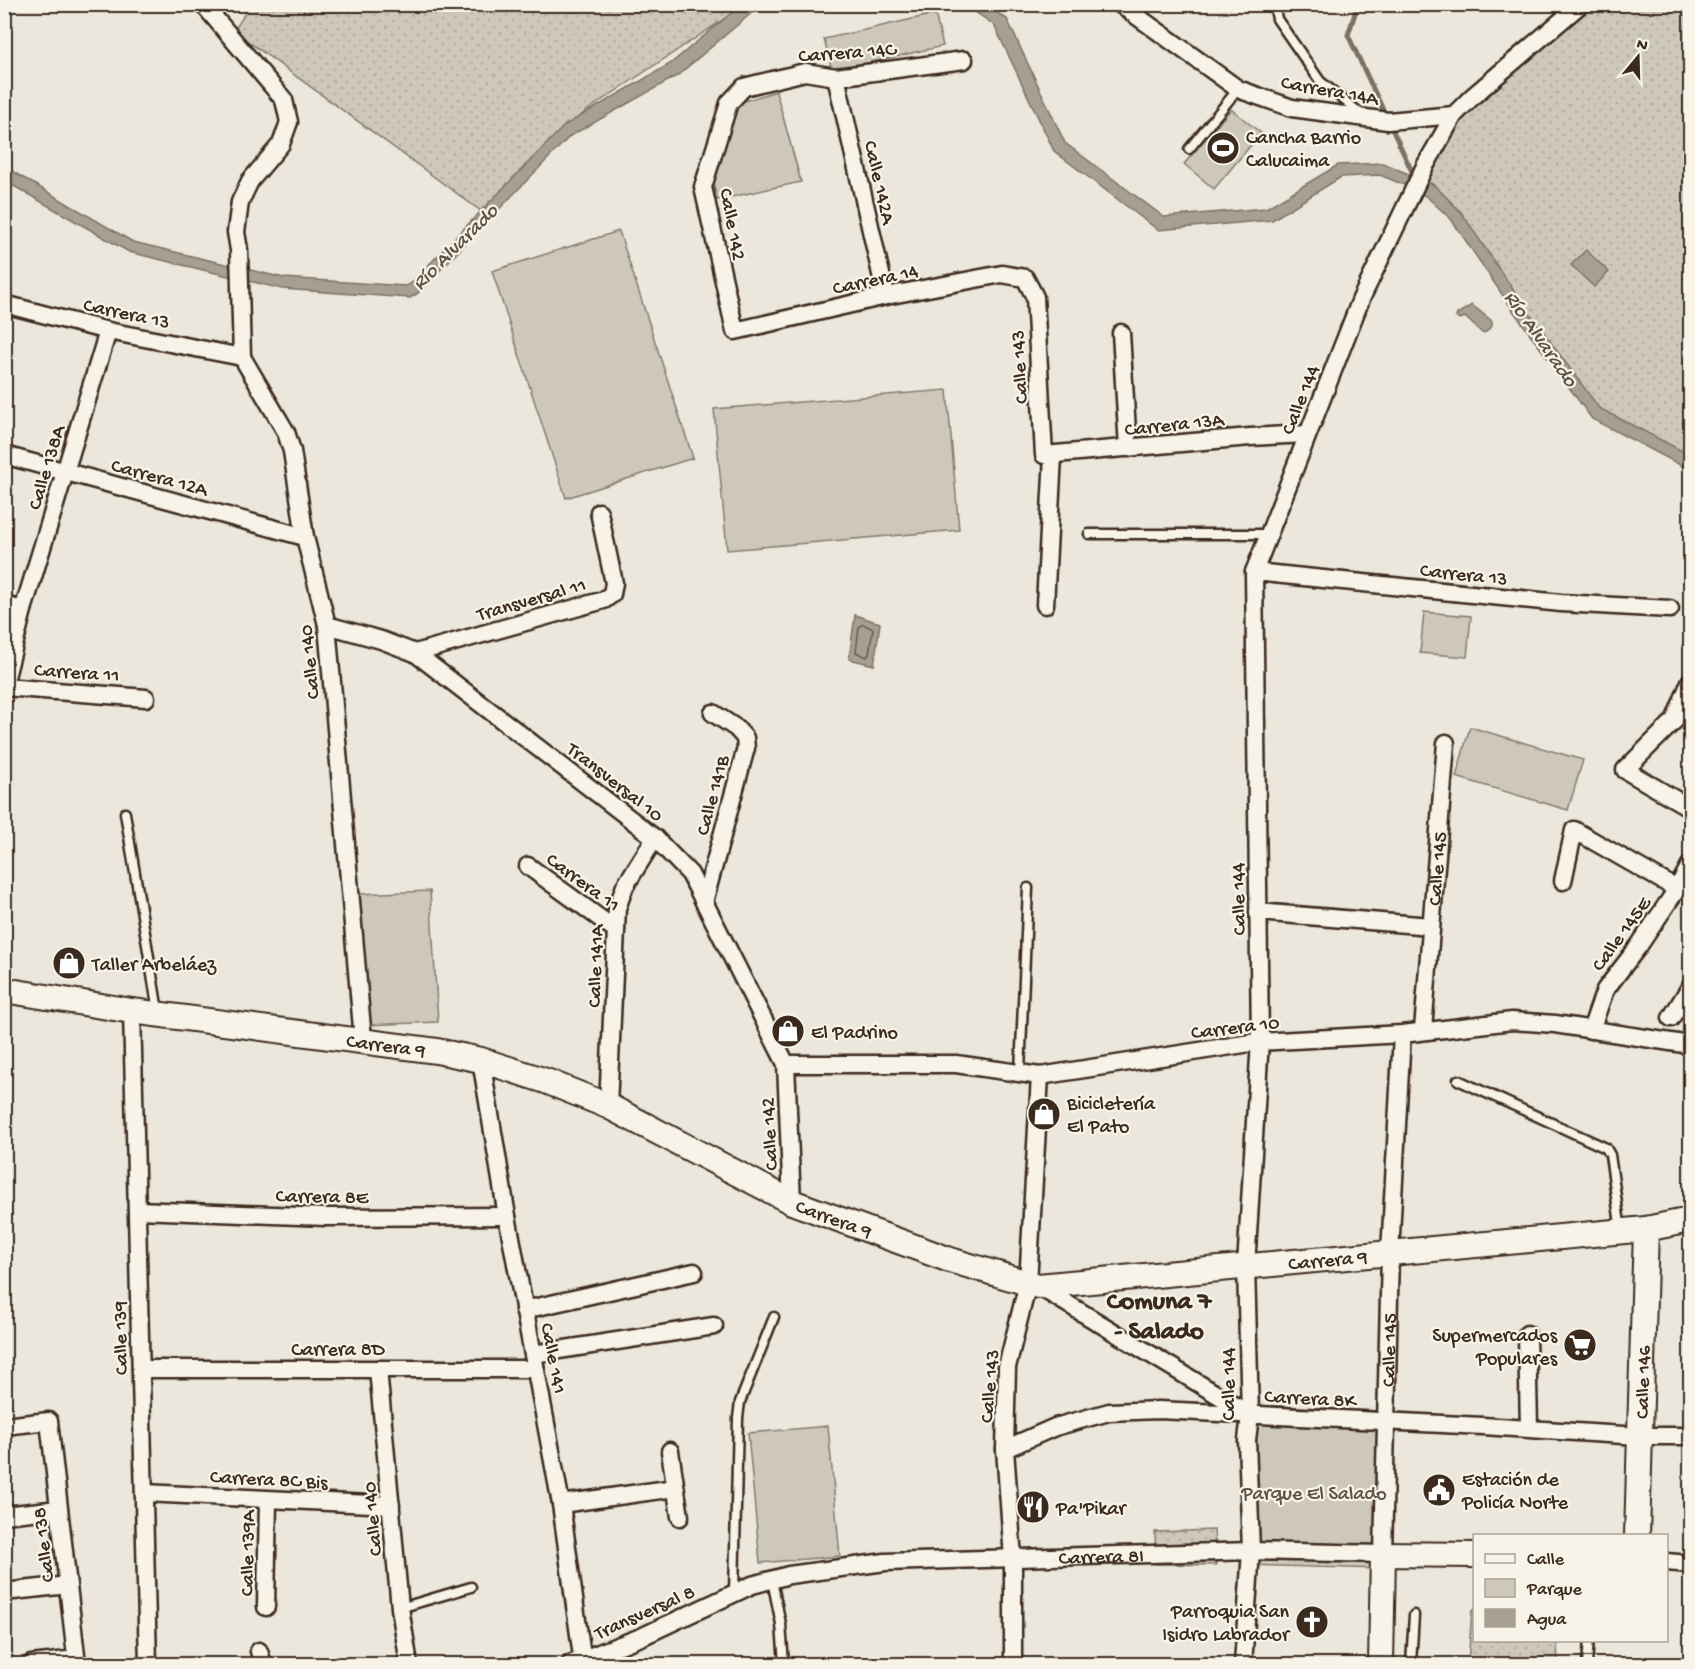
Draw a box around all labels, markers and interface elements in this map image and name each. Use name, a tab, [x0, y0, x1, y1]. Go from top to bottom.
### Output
north arrow	[1608, 27, 1668, 87]
text: N	[1634, 35, 1650, 57]
street label: Carrera 14C	[798, 40, 898, 69]
street label: Carrera 14A	[1279, 73, 1381, 113]
place label: Cancha Barrio Calucaima	[1246, 128, 1361, 174]
sports icon: Cancha Barrio Calucaima	[1205, 130, 1241, 166]
street label: Calle 142A	[857, 139, 899, 228]
street label: Calle 142	[712, 187, 749, 263]
water label: Río Alvarado	[408, 199, 506, 297]
street label: Carrera 14	[831, 261, 921, 302]
water label: Río Alvarado	[1497, 287, 1582, 394]
street label: Carrera 13	[81, 295, 172, 336]
street label: Calle 143	[1008, 329, 1035, 404]
street label: Calle 144	[1278, 362, 1327, 438]
street label: Carrera 13A	[1124, 410, 1226, 443]
street label: Calle 138A	[25, 422, 72, 513]
street label: Carrera 12A	[108, 455, 211, 504]
street label: Carrera 13	[1419, 560, 1509, 593]
street label: Transversal 11	[474, 575, 589, 628]
street label: Calle 140	[296, 623, 327, 700]
street label: Carrera 11	[33, 660, 120, 689]
street label: Transversal 10	[560, 738, 667, 829]
street label: Calle 141B	[693, 753, 736, 838]
street label: Calle 145	[1425, 831, 1454, 907]
street label: Carrera 11	[541, 849, 623, 918]
street label: Calle 144	[1228, 862, 1253, 936]
street label: Calle 145E	[1588, 892, 1658, 977]
street label: Calle 141A	[585, 923, 610, 1008]
shop icon: Taller Arbeláez	[51, 945, 87, 981]
place label: Taller Arbeláez	[91, 955, 217, 978]
shop icon: El Padrino	[770, 1013, 806, 1049]
street label: Carrera 10	[1190, 1013, 1281, 1046]
place label: El Padrino	[811, 1023, 898, 1046]
street label: Carrera 9	[345, 1031, 427, 1064]
place label: Bicicletería El Pato	[1066, 1094, 1156, 1140]
street label: Calle 142	[758, 1096, 785, 1171]
shop icon: Bicicletería El Pato	[1026, 1096, 1062, 1132]
street label: Carrera 8E	[275, 1186, 370, 1211]
street label: Carrera 9	[792, 1196, 874, 1245]
street label: Carrera 9	[1287, 1247, 1369, 1277]
district label: Comuna 7 - Salado	[1107, 1288, 1213, 1349]
street label: Calle 139	[110, 1301, 135, 1375]
street label: Calle 145	[1379, 1313, 1404, 1387]
street label: Calle 141	[533, 1321, 570, 1396]
place label: Supermercados Populares	[1432, 1326, 1558, 1372]
supermarket icon: Supermercados Populares	[1562, 1327, 1598, 1363]
street label: Carrera 8D	[291, 1340, 386, 1363]
street label: Calle 146	[1632, 1344, 1658, 1419]
street label: Calle 144	[1219, 1347, 1242, 1420]
street label: Calle 143	[977, 1349, 1006, 1424]
street label: Carrera 8K	[1264, 1387, 1358, 1414]
street label: Carrera 8C Bis	[209, 1467, 329, 1496]
place label: Estación de Policía Norte	[1461, 1470, 1569, 1516]
public building icon: Estación de Policía Norte	[1421, 1472, 1457, 1508]
street label: Calle 140	[360, 1480, 389, 1557]
park label: Parque El Salado	[1240, 1484, 1387, 1507]
restaurant icon: Pa'Pikar	[1015, 1489, 1051, 1525]
place label: Pa'Pikar	[1055, 1499, 1128, 1522]
street label: Calle 138	[29, 1506, 61, 1583]
street label: Calle 139A	[237, 1509, 262, 1596]
legend	[1473, 1534, 1668, 1642]
street label: Carrera 8I	[1058, 1546, 1144, 1572]
text: Calle	[1527, 1550, 1565, 1571]
text: Parque	[1526, 1580, 1583, 1601]
street label: Transversal 8	[591, 1582, 699, 1647]
place label: Parroquia San Isidro Labrador	[1162, 1602, 1291, 1648]
church icon: Parroquia San Isidro Labrador	[1294, 1604, 1330, 1640]
text: Agua	[1527, 1610, 1567, 1631]

